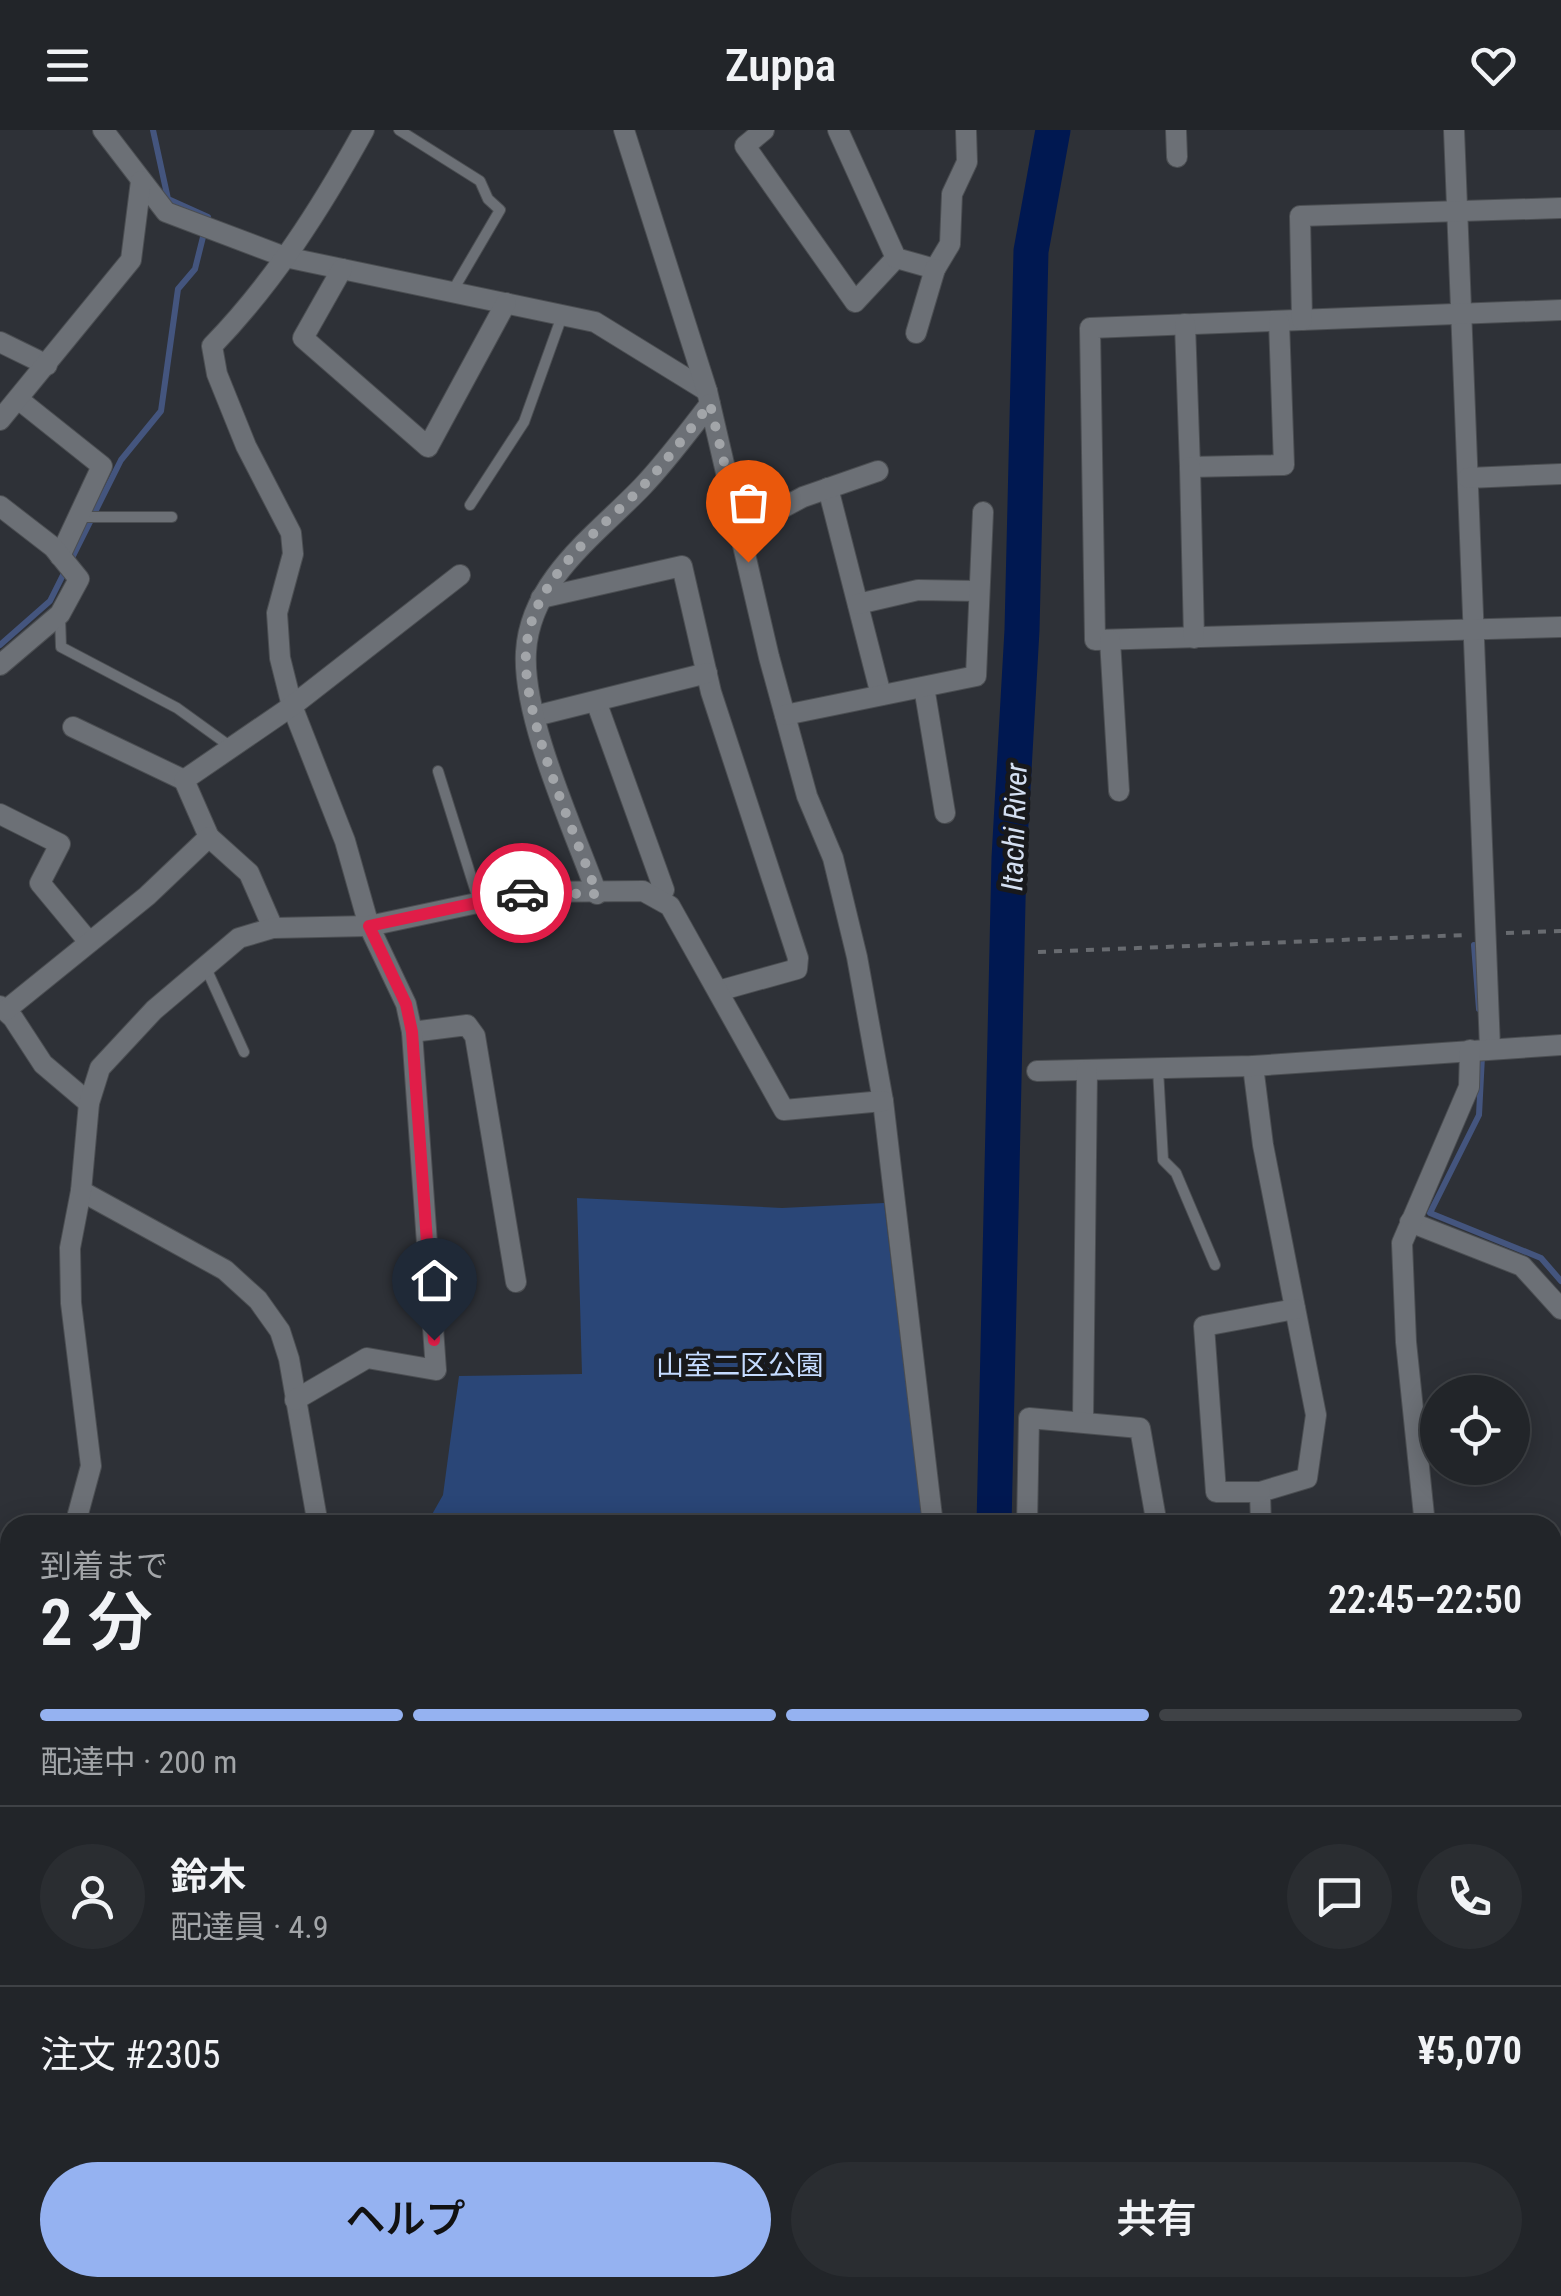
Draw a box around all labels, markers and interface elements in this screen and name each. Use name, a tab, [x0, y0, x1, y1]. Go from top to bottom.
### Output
icon: menu	[40, 38, 95, 93]
icon: heart	[1466, 38, 1521, 93]
text: Zuppa	[725, 39, 836, 92]
pin	[706, 460, 791, 563]
icon: bag	[721, 475, 776, 530]
water label: Itachi River	[994, 761, 1034, 891]
courier	[472, 843, 572, 943]
icon: car	[495, 866, 550, 921]
pin	[392, 1238, 477, 1341]
icon: home	[407, 1253, 462, 1308]
park label: 山室二区公園	[656, 1349, 824, 1382]
map controls	[1420, 1375, 1530, 1485]
button: locate	[1420, 1375, 1530, 1485]
text: 到着まで	[40, 1547, 168, 1585]
text: 22:45–22:50	[1328, 1578, 1522, 1622]
text: 2 分	[40, 1585, 153, 1661]
text: 配達中 · 200 m	[40, 1743, 237, 1781]
button: person	[40, 1844, 145, 1949]
button: chat	[1287, 1844, 1392, 1949]
button: phone	[1417, 1844, 1522, 1949]
text: 鈴木	[170, 1855, 246, 1899]
text: 配達員 · 4.9	[170, 1908, 329, 1946]
text: ¥5,070	[1418, 2029, 1522, 2073]
text: 注文 #2305	[40, 2033, 221, 2077]
button: ヘルプ	[40, 2162, 771, 2277]
button: 共有	[791, 2162, 1522, 2277]

